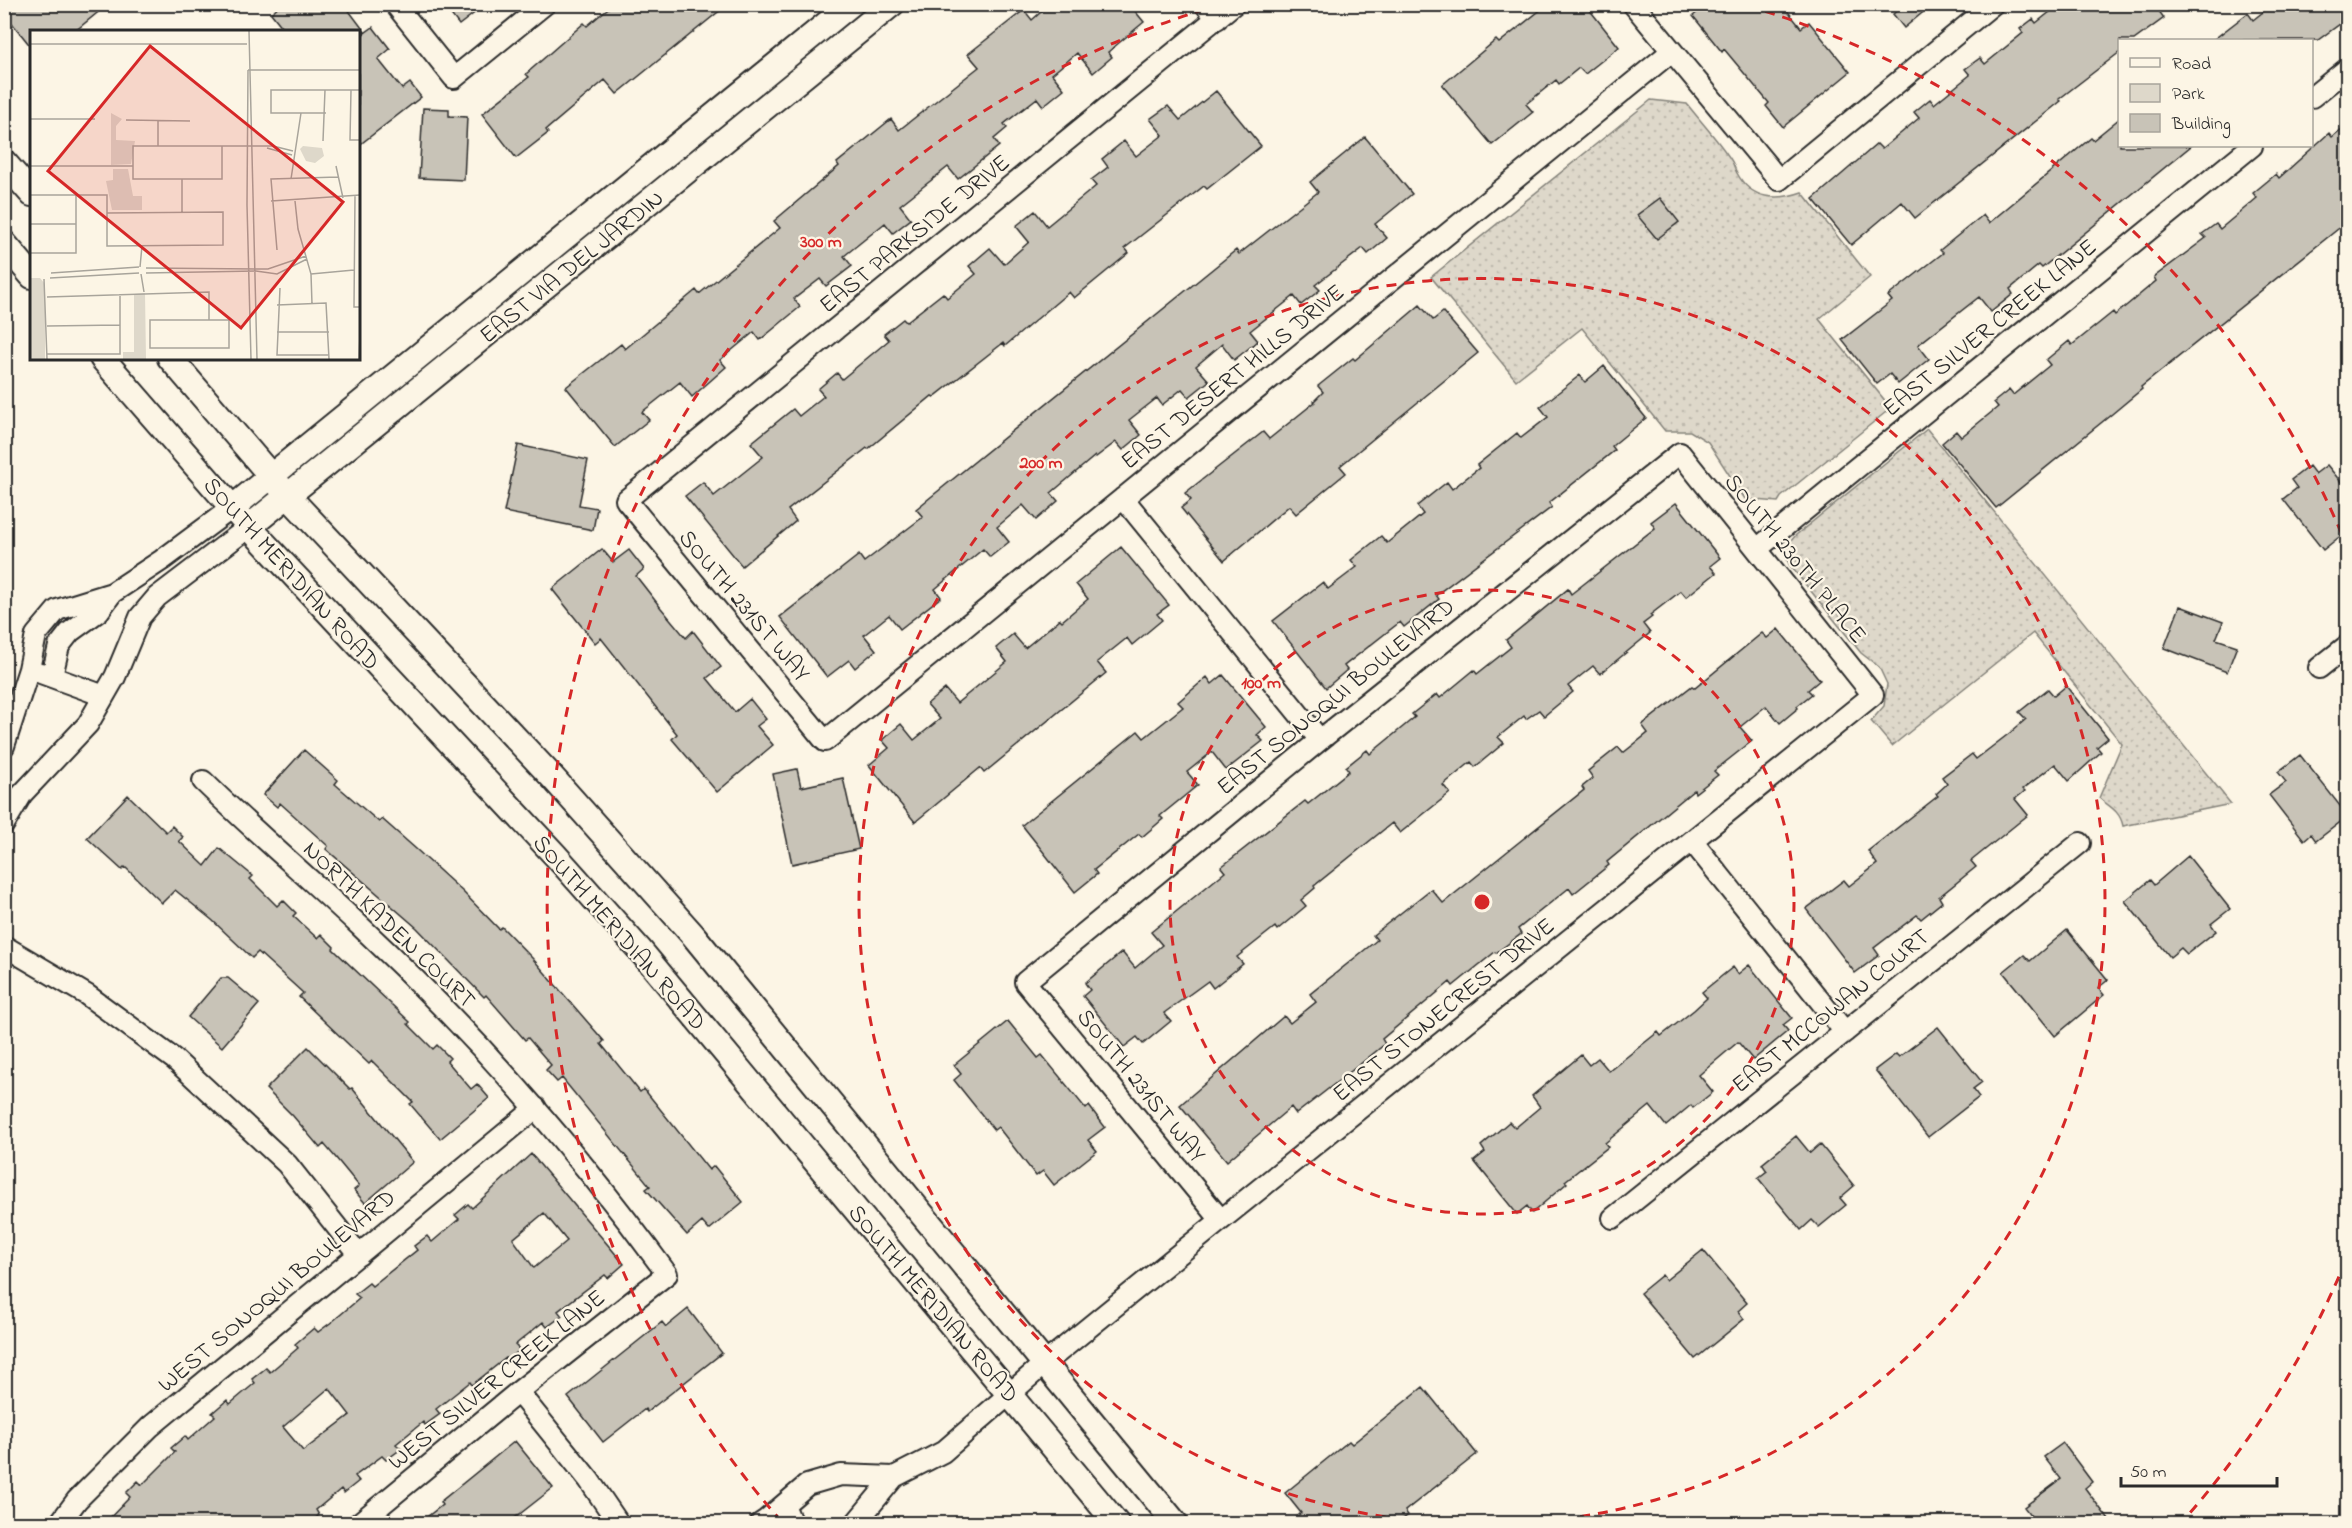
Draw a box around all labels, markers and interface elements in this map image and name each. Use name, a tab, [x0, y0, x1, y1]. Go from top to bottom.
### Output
inset map	[30, 30, 360, 360]
legend	[2118, 39, 2313, 147]
text: Road	[2172, 52, 2211, 78]
text: Park	[2172, 82, 2205, 108]
text: Building	[2171, 112, 2231, 139]
street label: EAST PARKSIDE DRIVE	[813, 147, 1019, 323]
street label: EAST VIA DEL JARDIN	[473, 182, 672, 353]
text: 300 m	[799, 230, 842, 256]
street label: EAST SILVER CREEK LANE	[1876, 231, 2105, 427]
street label: EAST DESERT HILLS DRIVE	[1114, 276, 1353, 479]
text: 200 m	[1019, 451, 1063, 477]
street label: SOUTH 230TH PLACE	[1714, 467, 1874, 652]
street label: SOUTH MERIDIAN ROAD	[194, 470, 387, 679]
street label: SOUTH 231ST WAY	[669, 523, 817, 690]
street label: EAST SONOQUI BOULEVARD	[1210, 591, 1463, 805]
text: 100 m	[1241, 671, 1281, 697]
street label: SOUTH MERIDIAN ROAD	[523, 828, 713, 1039]
street label: NORTH KADEN COURT	[294, 834, 483, 1018]
centre of rings	[1472, 892, 1492, 912]
street label: EAST STONECREST DRIVE	[1326, 910, 1563, 1112]
street label: EAST MCCOWAN COURT	[1725, 921, 1938, 1103]
street label: SOUTH 231ST WAY	[1067, 1002, 1213, 1171]
street label: WEST SONOQUI BOULEVARD	[151, 1182, 404, 1402]
street label: SOUTH MERIDIAN ROAD	[838, 1198, 1026, 1412]
street label: WEST SILVER CREEK LANE	[381, 1282, 614, 1480]
scale bar	[2121, 1450, 2277, 1488]
text: 50 m	[2130, 1460, 2167, 1486]

